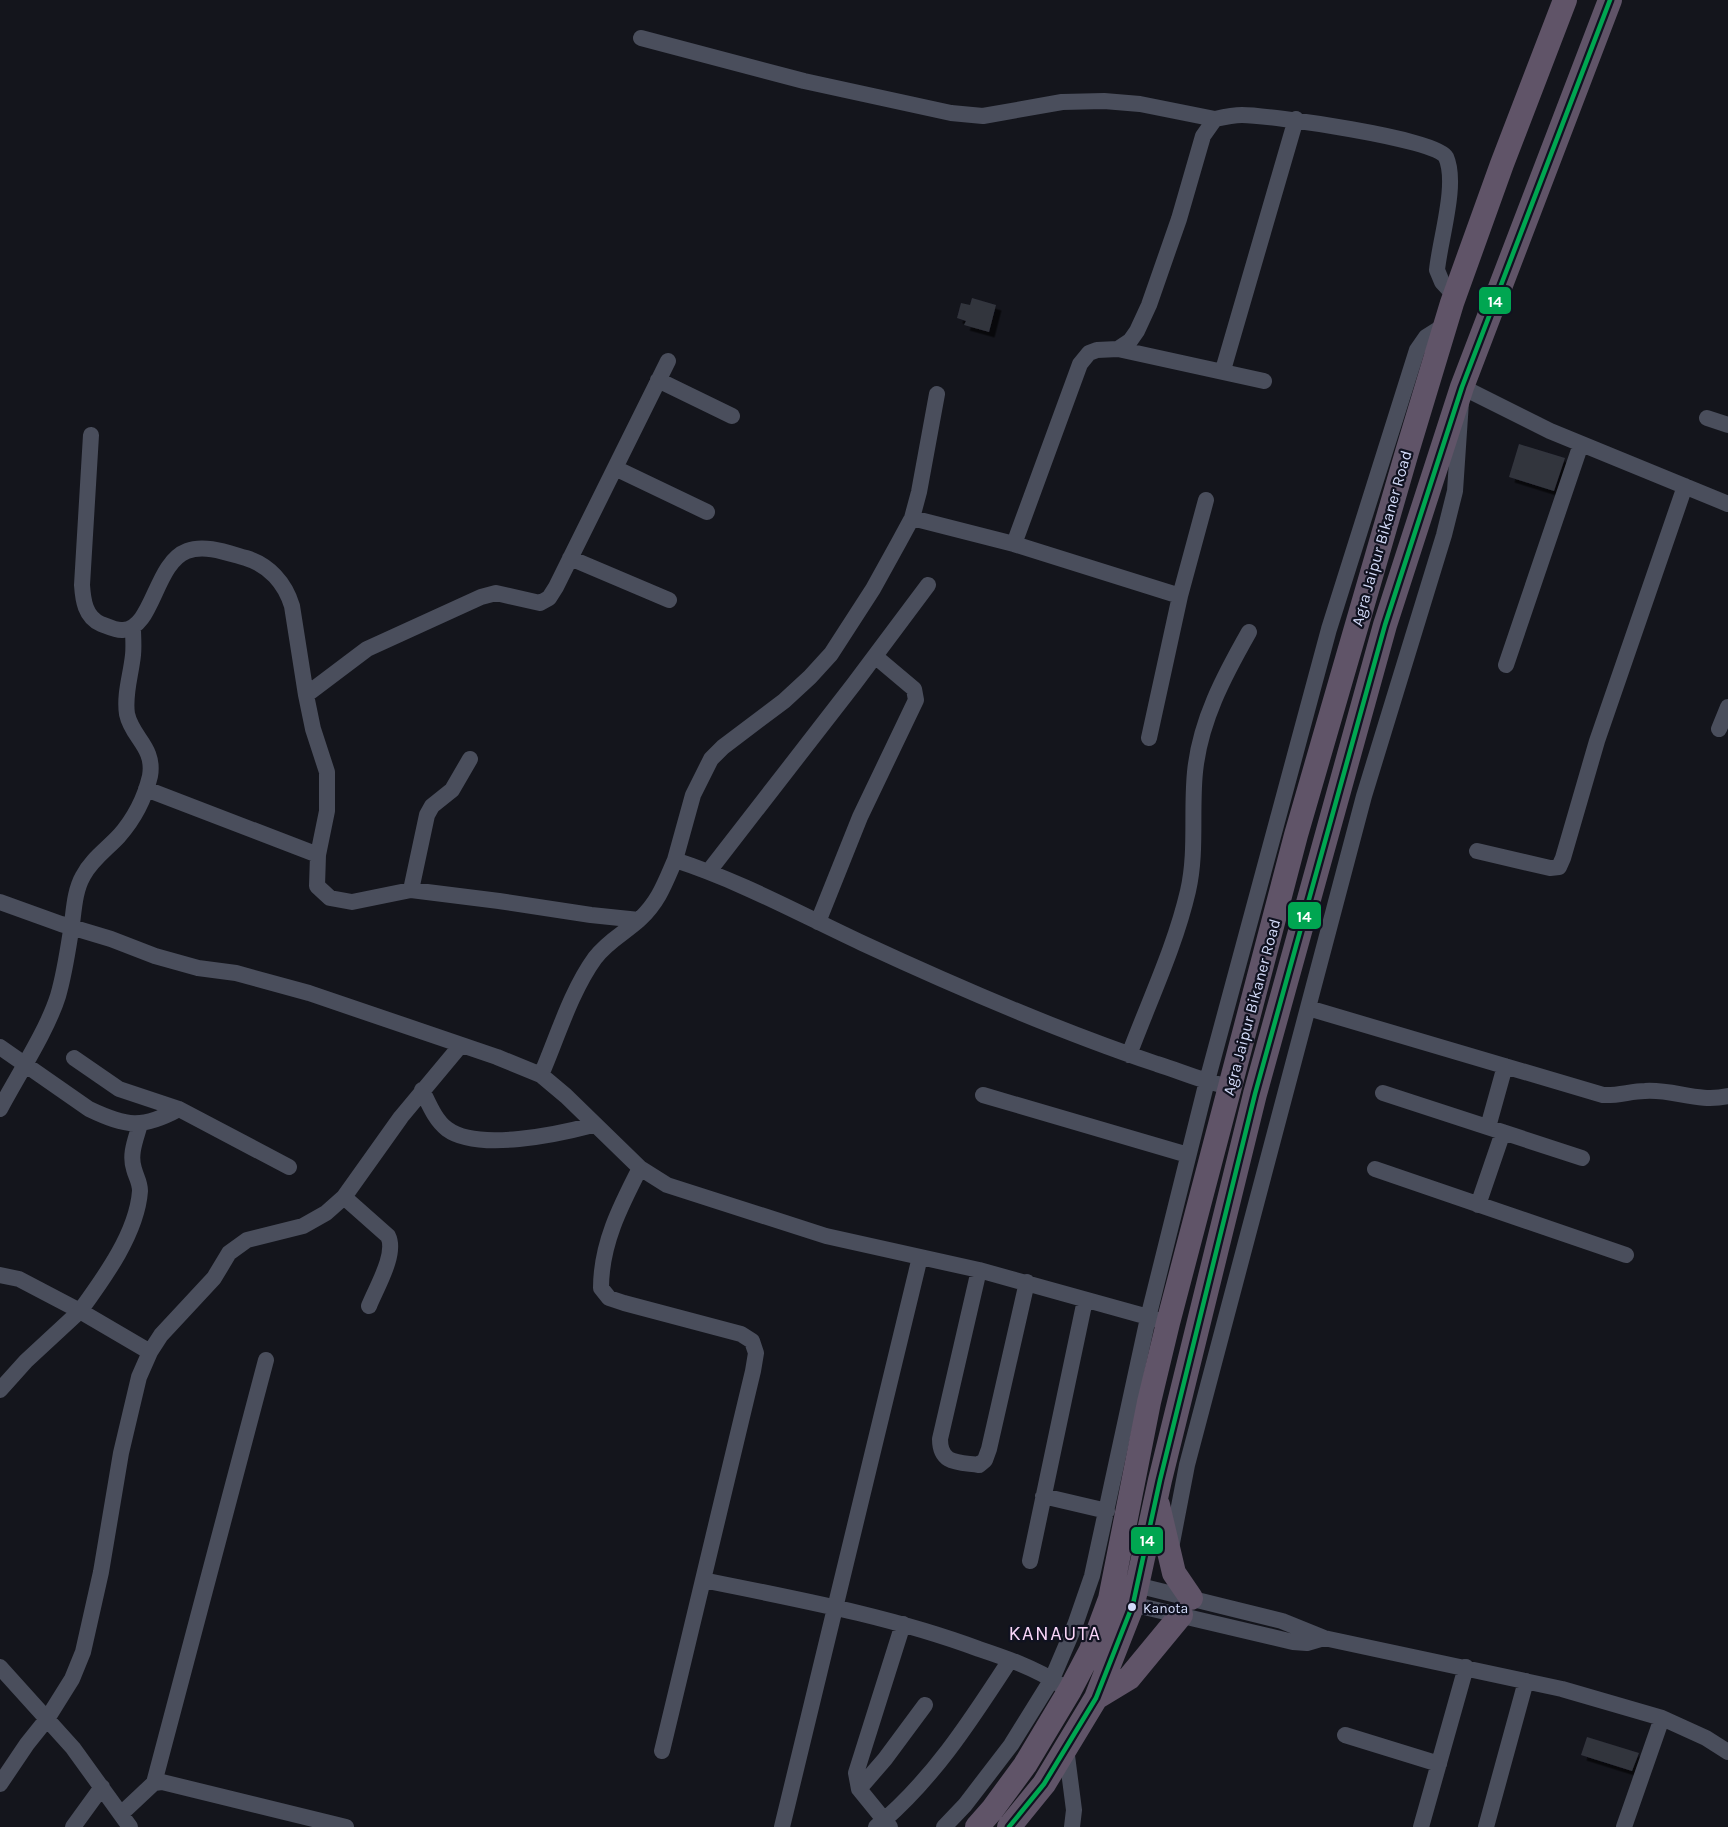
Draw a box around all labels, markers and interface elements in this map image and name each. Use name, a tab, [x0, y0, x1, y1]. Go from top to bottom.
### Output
line badge: 14	[1478, 286, 1512, 315]
text: 14	[1487, 292, 1503, 311]
street label: Agra Jaipur Bikaner Road	[1347, 448, 1416, 628]
line badge: 14	[1287, 901, 1322, 930]
text: 14	[1296, 907, 1312, 926]
street label: Agra Jaipur Bikaner Road	[1219, 917, 1284, 1098]
line badge: 14	[1130, 1526, 1164, 1555]
text: 14	[1139, 1531, 1155, 1550]
place label: Kanota	[1143, 1600, 1188, 1617]
marker: Kanota	[1126, 1601, 1138, 1613]
district label: KANAUTA	[1008, 1622, 1102, 1645]

